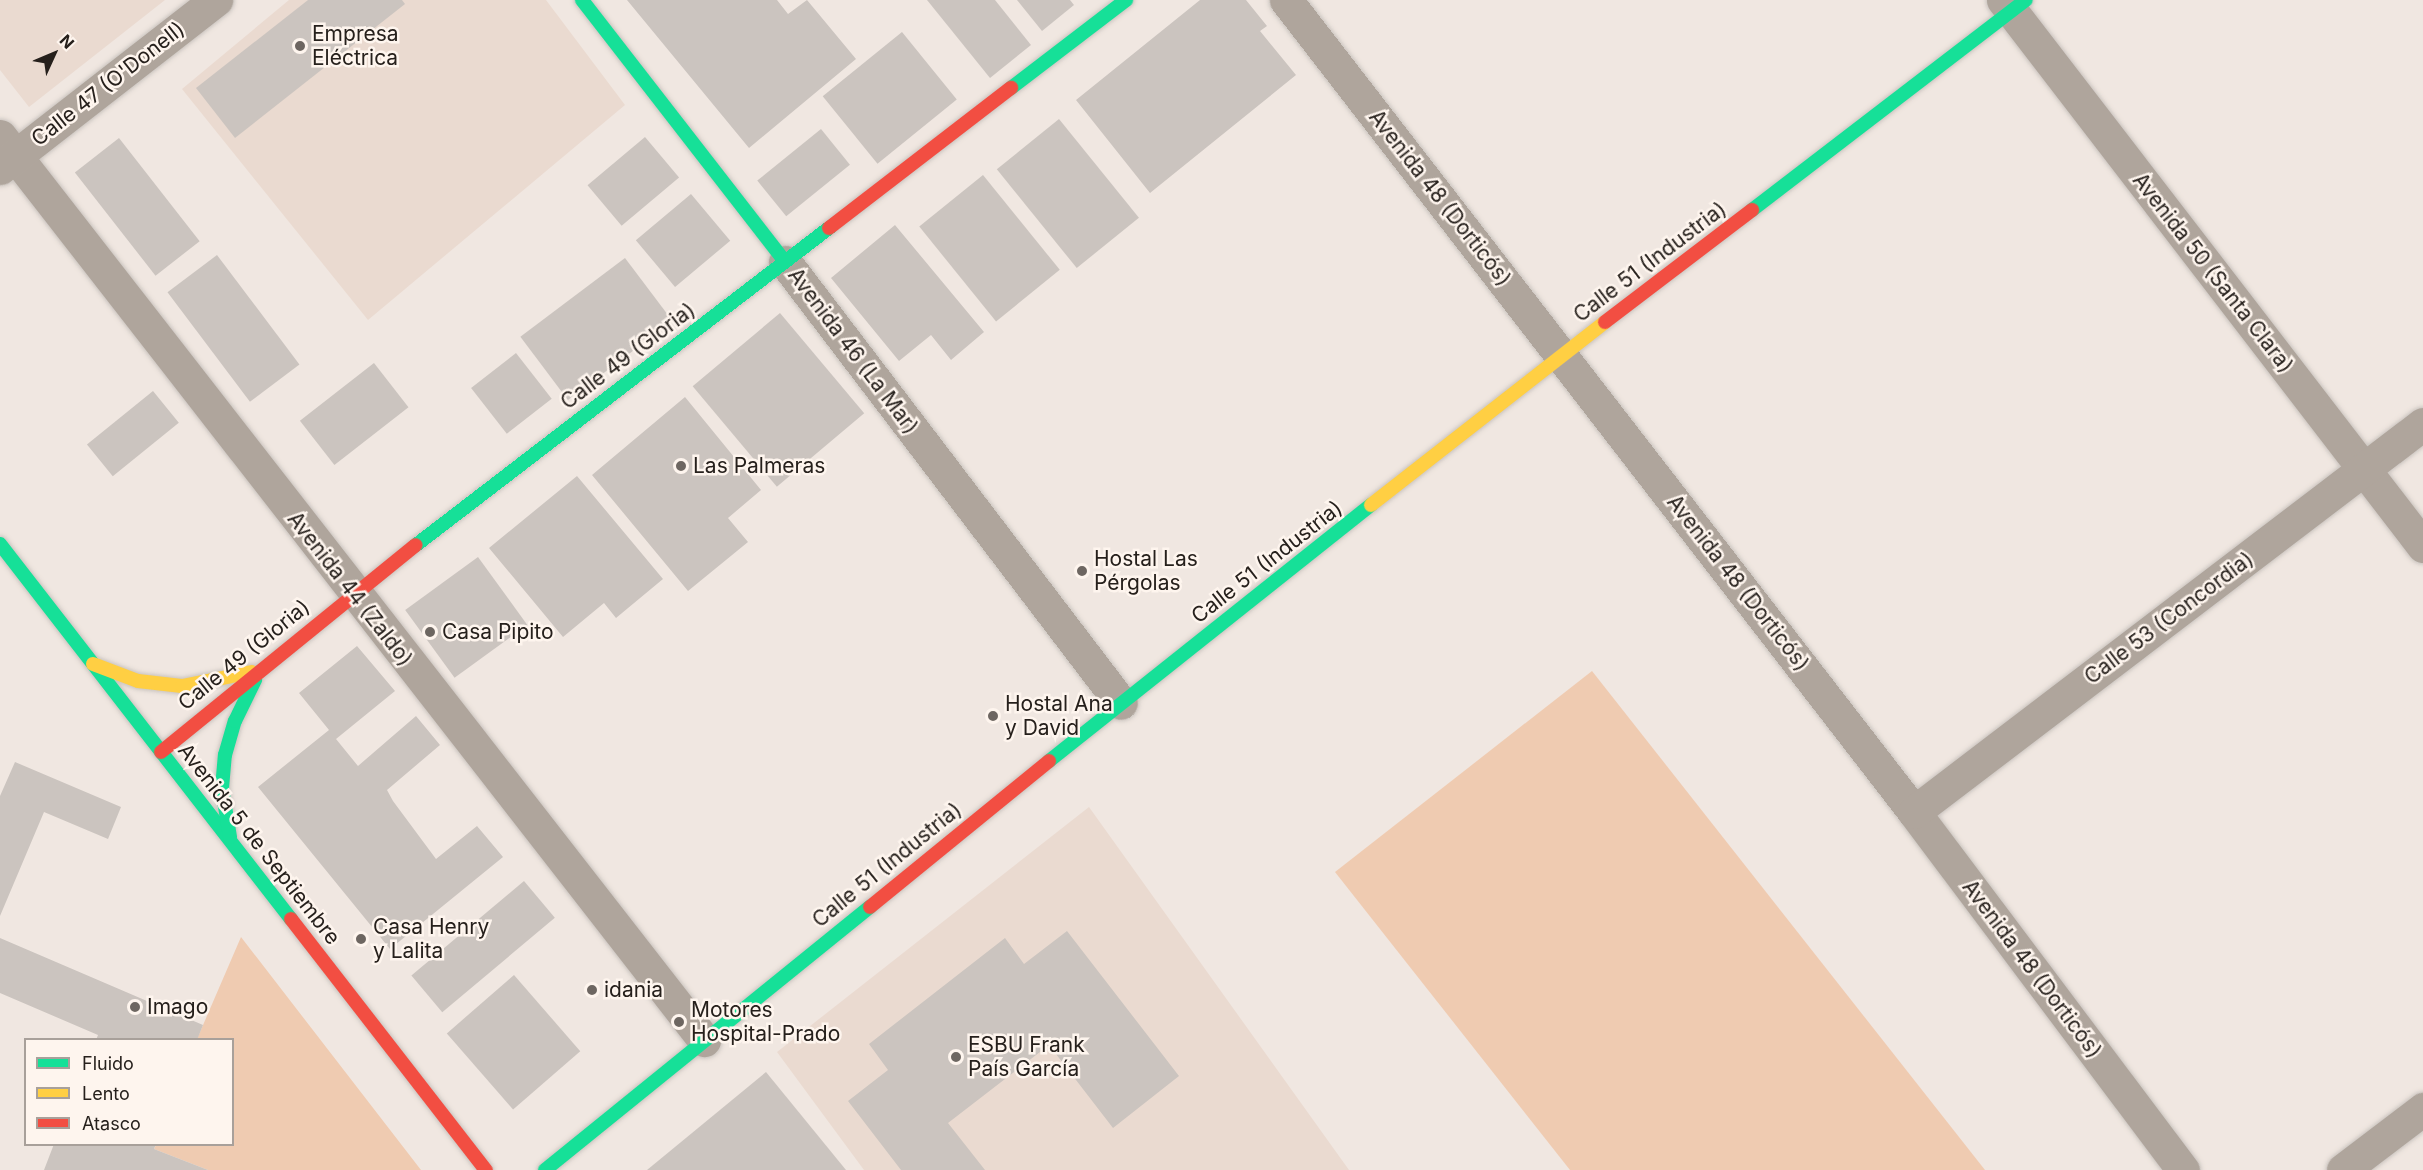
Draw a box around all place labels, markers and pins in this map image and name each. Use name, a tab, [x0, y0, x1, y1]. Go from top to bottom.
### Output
place label: Empresa Eléctrica	[312, 21, 399, 71]
marker: Empresa Eléctrica	[293, 39, 307, 53]
place label: Las Palmeras	[693, 453, 825, 479]
marker: Las Palmeras	[674, 459, 688, 473]
place label: Hostal Las Pérgolas	[1094, 546, 1198, 596]
marker: Hostal Las Pérgolas	[1075, 564, 1089, 578]
place label: Casa Pipito	[442, 619, 554, 645]
marker: Casa Pipito	[423, 625, 437, 639]
place label: Hostal Ana y David	[1005, 691, 1113, 741]
marker: Hostal Ana y David	[986, 709, 1000, 723]
place label: Casa Henry y Lalita	[373, 914, 489, 964]
marker: Casa Henry y Lalita	[354, 932, 368, 946]
place label: idania	[604, 977, 663, 1003]
marker: idania	[585, 983, 599, 997]
place label: Imago	[147, 994, 208, 1020]
place label: Motores Hospital-Prado	[691, 997, 840, 1047]
marker: Imago	[128, 1000, 142, 1014]
marker: Motores Hospital-Prado	[672, 1015, 686, 1029]
place label: ESBU Frank País García	[968, 1032, 1085, 1082]
marker: ESBU Frank País García	[949, 1050, 963, 1064]

